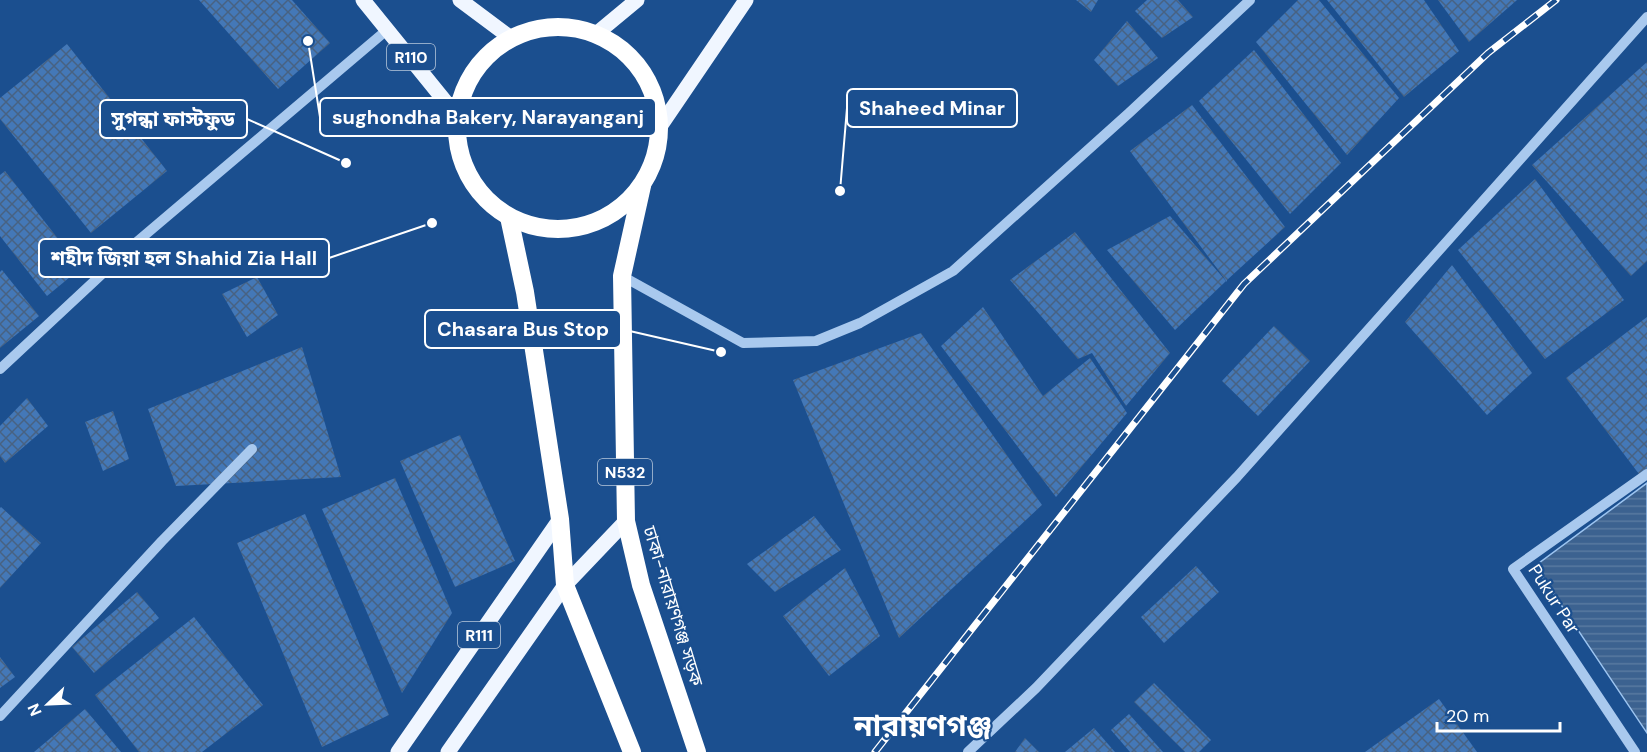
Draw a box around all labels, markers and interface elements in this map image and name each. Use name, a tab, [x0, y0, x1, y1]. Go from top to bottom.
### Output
road number: R110	[387, 44, 435, 70]
callout: Shaheed Minar	[847, 89, 1017, 127]
text: Shaheed Minar	[859, 95, 1005, 121]
callout: sughondha Bakery, Narayanganj	[320, 98, 656, 136]
callout: সুগন্ধা ফাস্টফুড	[100, 100, 247, 138]
text: sughondha Bakery, Narayanganj	[332, 104, 644, 130]
text: সুগন্ধা ফাস্টফুড	[110, 106, 235, 132]
callout: শহীদ জিয়া হল Shahid Zia Hall	[39, 239, 329, 277]
text: শহীদ জিয়া হল Shahid Zia Hall	[50, 245, 317, 271]
callout: Chasara Bus Stop	[425, 310, 621, 348]
text: Chasara Bus Stop	[437, 316, 609, 342]
road number: N532	[598, 459, 652, 485]
street label: ঢাকা-নারায়ণগঞ্জ সড়ক	[637, 522, 709, 689]
street label: Pukur Par	[1523, 560, 1586, 639]
road number: R111	[458, 622, 500, 648]
north arrow	[18, 674, 78, 734]
scale bar	[1437, 695, 1560, 733]
text: N	[23, 700, 47, 719]
text: 20 m	[1446, 704, 1489, 728]
district label: নারায়ণগঞ্জ	[853, 706, 992, 745]

